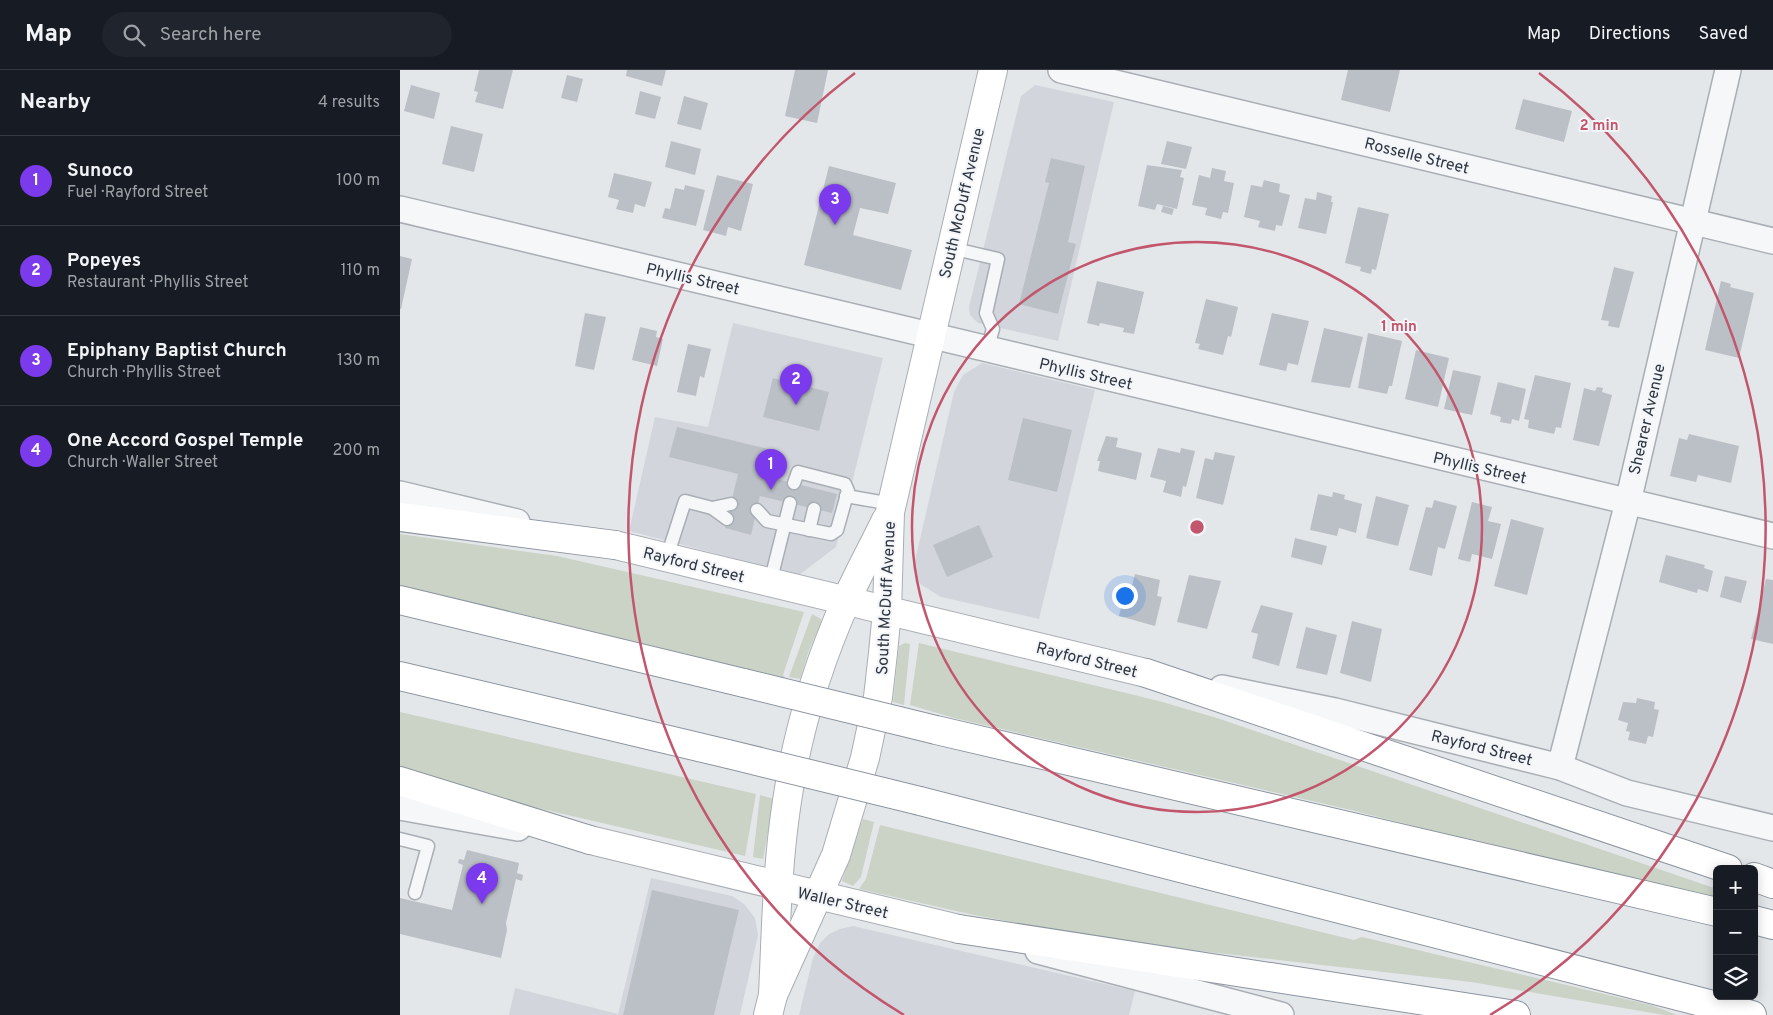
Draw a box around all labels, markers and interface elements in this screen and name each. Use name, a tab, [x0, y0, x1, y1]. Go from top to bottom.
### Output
search box	[102, 12, 452, 57]
text: Map	[25, 20, 72, 50]
icon: search	[120, 21, 148, 49]
text: Search here	[160, 23, 261, 47]
text: Map	[1527, 23, 1561, 46]
text: Directions	[1589, 23, 1671, 46]
text: Saved	[1699, 23, 1748, 46]
text: Nearby	[20, 89, 91, 116]
text: 4 results	[318, 93, 380, 113]
text: 2 min	[1579, 117, 1619, 136]
street label: South McDuff Avenue	[936, 126, 990, 281]
street label: Rosselle Street	[1362, 134, 1471, 180]
text: Sunoco	[67, 159, 133, 183]
text: 1	[33, 171, 39, 191]
text: 100 m	[336, 171, 380, 191]
text: Fuel · Rayford Street	[67, 183, 208, 203]
pin: 3	[819, 184, 851, 225]
text: Popeyes	[67, 249, 141, 273]
street label: Phyllis Street	[644, 259, 741, 300]
text: 2	[31, 261, 41, 281]
text: 110 m	[340, 261, 380, 281]
text: Restaurant · Phyllis Street	[67, 273, 249, 293]
text: 1 min	[1381, 318, 1417, 337]
text: Epiphany Baptist Church	[67, 339, 287, 363]
text: 3	[31, 351, 41, 371]
text: 130 m	[337, 351, 380, 371]
street label: Phyllis Street	[1037, 354, 1134, 395]
street label: Shearer Avenue	[1625, 362, 1670, 477]
text: Church · Phyllis Street	[67, 363, 221, 383]
pin: 2	[780, 364, 812, 405]
text: One Accord Gospel Temple	[67, 429, 303, 453]
text: 4	[31, 441, 41, 461]
text: 200 m	[332, 441, 380, 461]
street label: Phyllis Street	[1431, 448, 1528, 489]
pin: 1	[755, 449, 787, 490]
text: Church · Waller Street	[67, 453, 218, 473]
centre of rings	[1188, 518, 1206, 536]
street label: South McDuff Avenue	[873, 521, 901, 675]
street label: Rayford Street	[641, 544, 746, 588]
your location	[1112, 583, 1138, 609]
street label: Rayford Street	[1034, 639, 1139, 683]
street label: Rayford Street	[1429, 727, 1534, 771]
pin: 4	[466, 863, 498, 904]
map controls	[1713, 865, 1758, 1000]
button: +	[1713, 865, 1758, 910]
street label: Waller Street	[795, 884, 890, 924]
button: −	[1713, 910, 1758, 955]
button: layers	[1713, 955, 1758, 1000]

